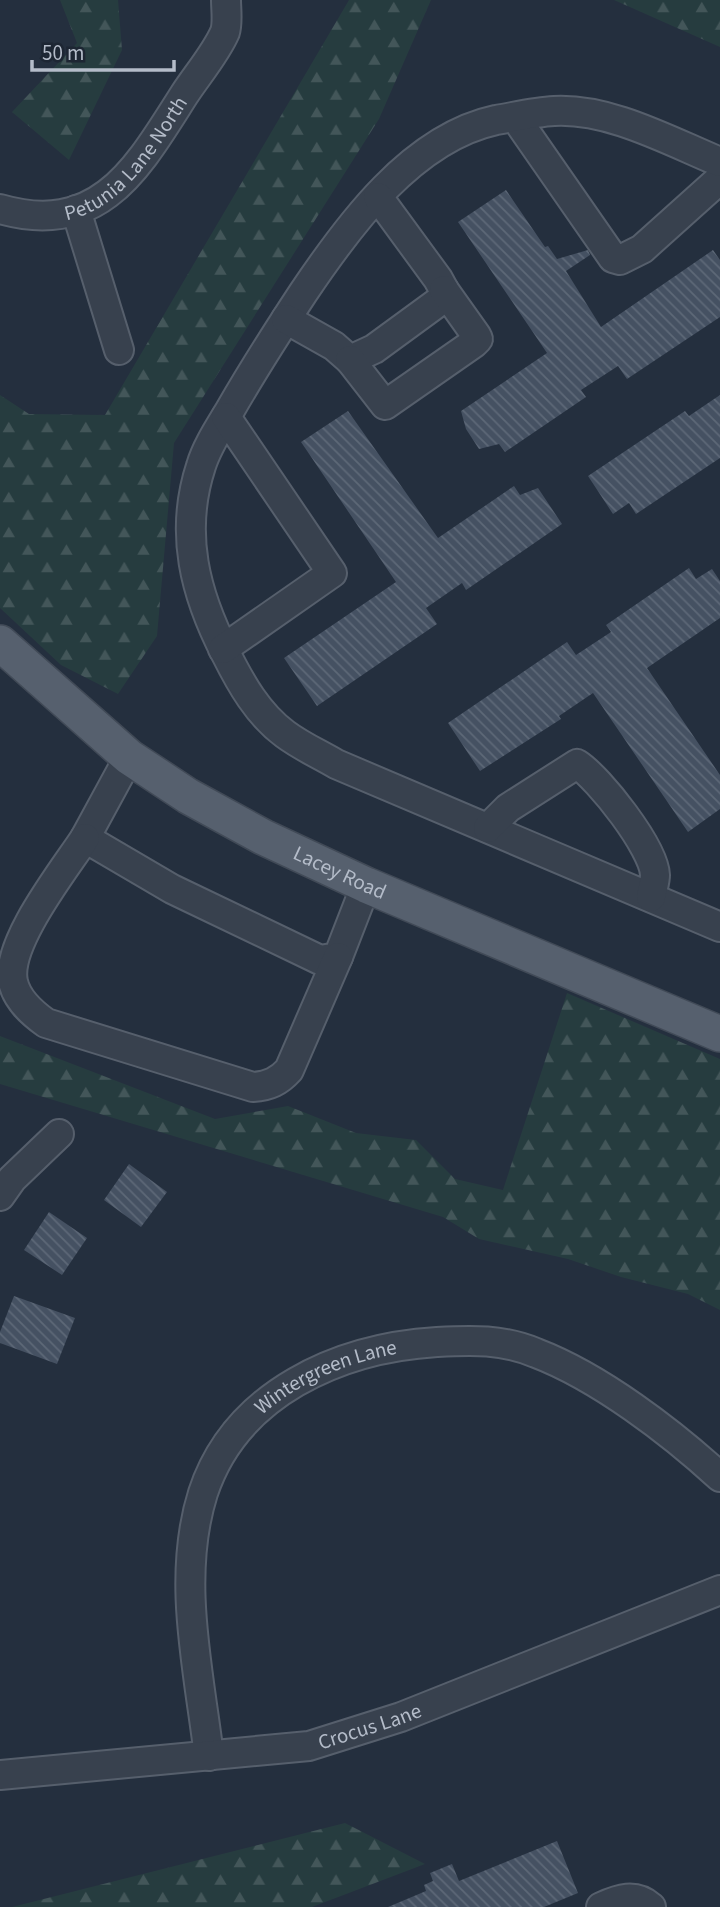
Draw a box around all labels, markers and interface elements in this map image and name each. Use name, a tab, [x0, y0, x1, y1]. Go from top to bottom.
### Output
scale bar	[32, 28, 173, 72]
text: 50 m	[42, 38, 84, 68]
street label: Petunia Lane North	[61, 90, 195, 228]
street label: Lacey Road	[288, 838, 391, 907]
street label: Wintergreen Lane	[248, 1332, 399, 1421]
street label: Crocus Lane	[314, 1695, 426, 1757]

